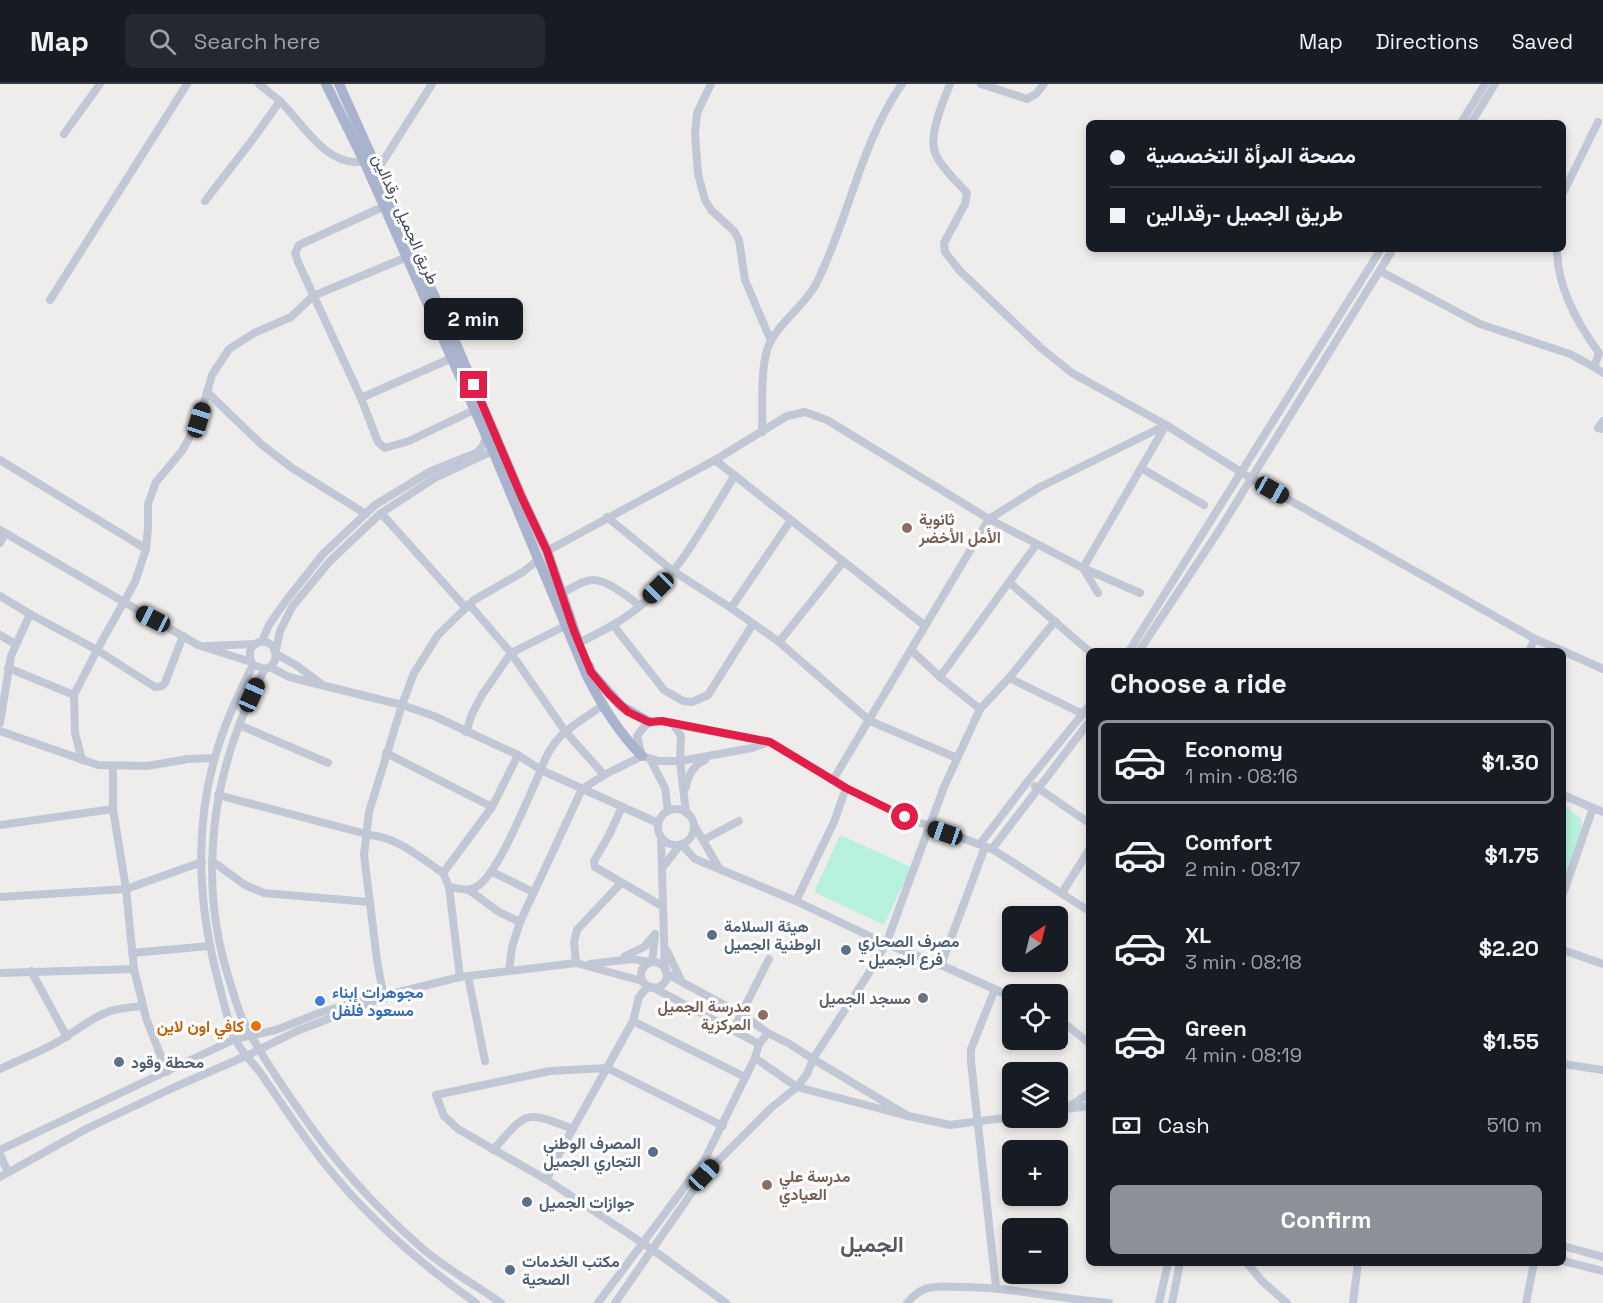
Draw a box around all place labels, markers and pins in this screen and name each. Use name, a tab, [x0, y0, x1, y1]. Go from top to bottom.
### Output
place label: ثانوية الأمل الأخضر	[918, 509, 1001, 548]
marker: ثانوية الأمل الأخضر	[900, 521, 914, 535]
place label: هيئة السلامة الوطنية الجميل	[724, 916, 821, 955]
marker: هيئة السلامة الوطنية الجميل	[705, 928, 719, 942]
place label: مصرف الصحاري - فرع الجميل	[858, 931, 960, 970]
marker: مصرف الصحاري - فرع الجميل	[839, 943, 853, 957]
place label: مجوهرات إبناء مسعود فلفل	[332, 982, 424, 1021]
place label: مسجد الجميل	[819, 988, 911, 1009]
marker: مسجد الجميل	[916, 991, 930, 1005]
marker: مجوهرات إبناء مسعود فلفل	[313, 994, 327, 1008]
place label: مدرسة الجميل المركزية	[657, 996, 751, 1035]
marker: مدرسة الجميل المركزية	[756, 1008, 770, 1022]
place label: كافي اون لاين	[157, 1016, 244, 1040]
marker: كافي اون لاين	[249, 1019, 263, 1033]
place label: محطة وقود	[131, 1052, 204, 1073]
marker: محطة وقود	[112, 1055, 126, 1069]
place label: المصرف الوطني التجاري الجميل	[543, 1133, 641, 1175]
marker: المصرف الوطني التجاري الجميل	[646, 1145, 660, 1159]
place label: مدرسة علي العيادي	[779, 1166, 851, 1208]
marker: مدرسة علي العيادي	[760, 1178, 774, 1192]
place label: جوازات الجميل	[539, 1192, 635, 1213]
marker: جوازات الجميل	[520, 1195, 534, 1209]
place label: مكتب الخدمات الصحية	[522, 1251, 620, 1290]
marker: مكتب الخدمات الصحية	[503, 1263, 517, 1277]

